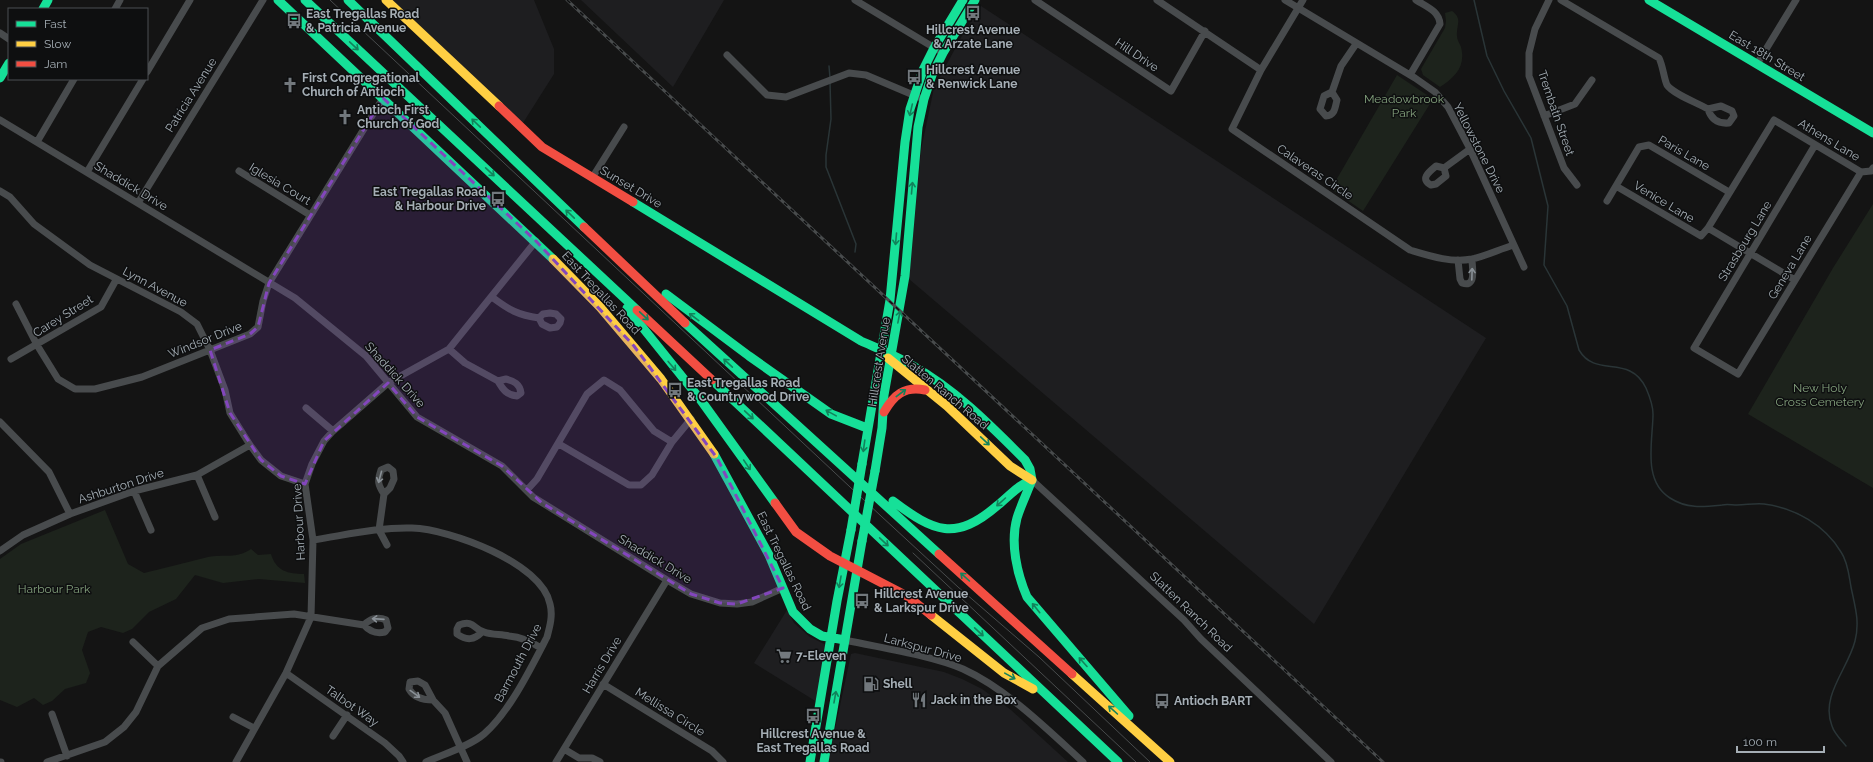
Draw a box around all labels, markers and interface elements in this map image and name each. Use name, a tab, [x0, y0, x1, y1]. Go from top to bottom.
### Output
bus stop icon: Hillcrest Avenue & Arzate Lane	[964, 4, 982, 22]
place label: East Tregallas Road & Patricia Avenue	[306, 7, 419, 35]
legend	[8, 8, 148, 80]
bus stop icon: East Tregallas Road & Patricia Avenue	[285, 12, 303, 30]
text: Fast	[44, 17, 67, 31]
place label: Hillcrest Avenue & Arzate Lane	[926, 23, 1020, 51]
street label: East 18th Street	[1726, 28, 1808, 84]
street label: Hill Drive	[1113, 35, 1161, 75]
text: Slow	[44, 37, 71, 51]
one-way arrow	[349, 41, 359, 50]
street label: Patricia Avenue	[162, 55, 220, 135]
text: Jam	[44, 57, 67, 71]
place label: Hillcrest Avenue & Renwick Lane	[926, 63, 1020, 91]
bus stop icon: Hillcrest Avenue & Renwick Lane	[905, 68, 923, 86]
street label: Trembath Street	[1535, 68, 1577, 158]
place label: First Congregational Church of Antioch	[302, 71, 420, 99]
church icon: First Congregational Church of Antioch	[281, 76, 299, 94]
park label: Meadowbrook Park	[1364, 92, 1445, 120]
street label: Yellowstone Drive	[1450, 101, 1508, 195]
place label: Antioch First Church of God	[357, 103, 440, 131]
one-way arrow	[906, 103, 914, 116]
church icon: Antioch First Church of God	[336, 108, 354, 126]
street label: Athens Lane	[1796, 116, 1862, 164]
one-way arrow	[471, 118, 481, 128]
street label: Paris Lane	[1656, 133, 1712, 173]
street label: Calaveras Circle	[1274, 141, 1356, 203]
street label: Shaddick Drive	[92, 159, 170, 213]
street label: Iglesia Court	[247, 160, 313, 208]
street label: Sunset Drive	[597, 163, 665, 211]
one-way arrow	[485, 168, 495, 177]
street label: Venice Lane	[1631, 178, 1697, 226]
one-way arrow	[909, 182, 916, 195]
place label: East Tregallas Road & Harbour Drive	[373, 185, 486, 213]
bus stop icon: East Tregallas Road & Harbour Drive	[489, 190, 507, 208]
street label: Strasbourg Lane	[1715, 198, 1775, 284]
one-way arrow	[565, 209, 575, 218]
one-way arrow	[893, 232, 900, 245]
street label: Geneva Lane	[1765, 232, 1815, 302]
street label: East Tregallas Road	[559, 249, 643, 337]
street label: Lynn Avenue	[120, 264, 190, 310]
one-way arrow	[1468, 268, 1476, 281]
street label: Carey Street	[30, 292, 96, 340]
one-way arrow	[639, 311, 649, 321]
one-way arrow	[895, 311, 903, 324]
one-way arrow	[689, 313, 700, 321]
street label: Hillcrest Avenue	[865, 316, 893, 408]
street label: Windsor Drive	[166, 319, 244, 361]
street label: Shaddick Drive	[362, 339, 428, 411]
street label: Slatten Ranch Road	[899, 352, 991, 432]
one-way arrow	[723, 358, 733, 368]
one-way arrow	[667, 360, 676, 371]
place label: East Tregallas Road & Countrywood Drive	[687, 376, 809, 404]
bus stop icon: East Tregallas Road & Countrywood Drive	[666, 381, 684, 399]
park label: New Holy Cross Cemetery	[1775, 381, 1865, 409]
one-way arrow	[895, 389, 906, 397]
one-way arrow	[825, 408, 837, 416]
one-way arrow	[743, 410, 753, 419]
one-way arrow	[980, 437, 990, 446]
one-way arrow	[860, 439, 868, 452]
one-way arrow	[743, 459, 751, 471]
street label: Ashburton Drive	[76, 466, 166, 506]
one-way arrow	[375, 470, 383, 483]
street label: Harbour Drive	[290, 483, 308, 561]
one-way arrow	[996, 497, 1006, 507]
street label: East Tregallas Road	[754, 509, 814, 613]
street label: Shaddick Drive	[616, 532, 694, 586]
one-way arrow	[879, 538, 889, 547]
street label: Slatten Ranch Road	[1147, 569, 1235, 655]
one-way arrow	[959, 572, 970, 581]
one-way arrow	[836, 575, 844, 588]
park label: Harbour Park	[18, 582, 91, 596]
place label: Hillcrest Avenue & Larkspur Drive	[874, 587, 969, 615]
bus stop icon: Hillcrest Avenue & Larkspur Drive	[853, 592, 871, 610]
one-way arrow	[1032, 603, 1040, 614]
one-way arrow	[372, 616, 385, 623]
street label: Barmouth Drive	[491, 621, 545, 705]
one-way arrow	[973, 627, 984, 636]
street label: Larkspur Drive	[883, 631, 963, 665]
street label: Harris Drive	[580, 634, 624, 696]
supermarket icon: 7-Eleven	[775, 647, 793, 665]
place label: 7-Eleven	[796, 649, 846, 663]
one-way arrow	[1078, 657, 1087, 667]
one-way arrow	[1004, 673, 1016, 681]
fuel station icon: Shell	[862, 675, 880, 693]
place label: Shell	[883, 677, 913, 691]
street label: Talbot Way	[323, 683, 382, 730]
street label: Mellissa Circle	[633, 685, 707, 739]
one-way arrow	[409, 690, 420, 698]
one-way arrow	[832, 691, 840, 704]
restaurant icon: Jack in the Box	[910, 691, 928, 709]
bus stop icon: Antioch BART	[1153, 692, 1171, 710]
place label: Jack in the Box	[931, 693, 1017, 707]
place label: Antioch BART	[1174, 694, 1253, 708]
one-way arrow	[1108, 706, 1118, 715]
bus stop icon: Hillcrest Avenue & East Tregallas Road	[804, 707, 822, 725]
place label: Hillcrest Avenue & East Tregallas Road	[756, 727, 870, 755]
scale bar	[1737, 728, 1824, 754]
text: 100 m	[1743, 735, 1777, 749]

